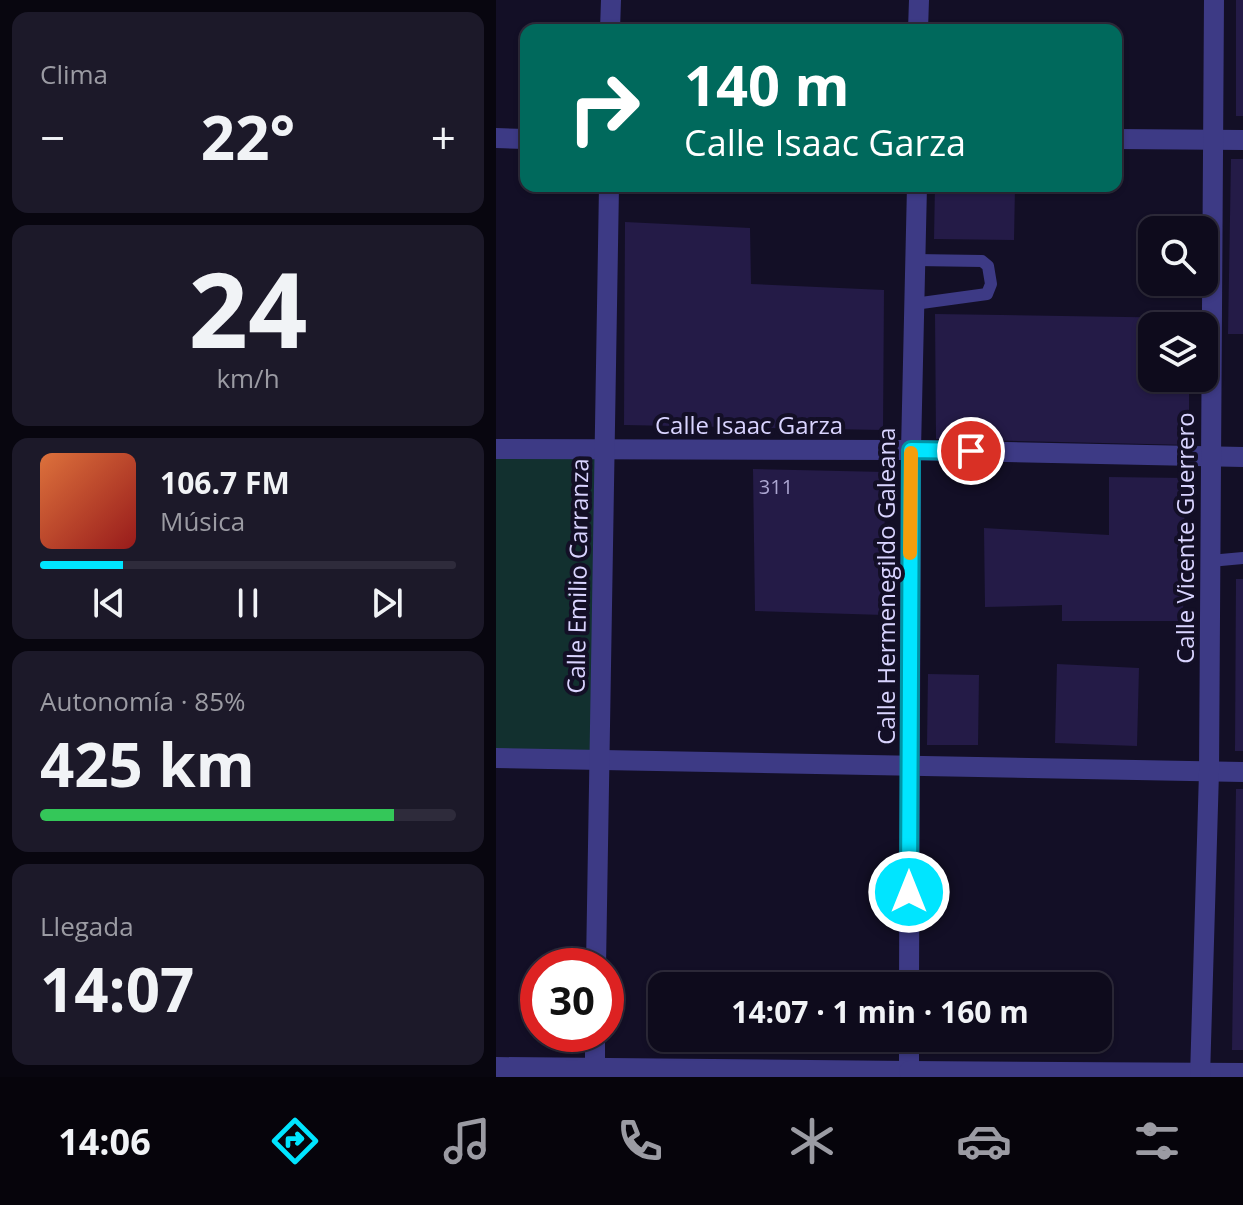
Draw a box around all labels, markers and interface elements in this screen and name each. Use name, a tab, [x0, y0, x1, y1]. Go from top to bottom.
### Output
text: 140 m	[684, 46, 850, 122]
text: Clima	[40, 56, 108, 92]
icon: right	[552, 56, 656, 160]
text: 22°	[201, 96, 295, 178]
text: −	[40, 107, 65, 167]
text: +	[431, 107, 456, 167]
text: Calle Isaac Garza	[684, 118, 966, 167]
map controls	[1138, 216, 1218, 392]
button: search	[1138, 216, 1218, 296]
text: 24	[189, 237, 307, 378]
button: layers	[1138, 312, 1218, 392]
text: km/h	[216, 360, 280, 396]
street label: Calle Isaac Garza	[655, 408, 843, 441]
street label: Calle Vicente Guerrero	[1168, 412, 1201, 664]
pin	[937, 417, 1005, 485]
street label: Calle Hermenegildo Galeana	[869, 427, 902, 745]
icon: arrive	[949, 429, 993, 473]
street label: Calle Emilio Carranza	[558, 458, 596, 694]
text: 106.7 FM	[160, 462, 290, 503]
house number: 311	[759, 473, 793, 500]
text: Música	[160, 503, 245, 539]
icon: previous	[87, 581, 131, 625]
icon: pause	[226, 581, 270, 625]
icon: next	[365, 581, 409, 625]
text: Autonomía · 85%	[40, 683, 246, 719]
text: 425 km	[40, 723, 255, 805]
position arrow	[867, 850, 951, 934]
text: Llegada	[40, 908, 134, 944]
text: 14:07	[40, 948, 194, 1030]
speed limit sign: 30	[520, 948, 624, 1052]
text: 14:07 · 1 min · 160 m	[731, 991, 1029, 1032]
icon: directions	[267, 1113, 323, 1169]
icon: music	[439, 1113, 495, 1169]
icon: phone	[612, 1113, 668, 1169]
icon: climate	[784, 1113, 840, 1169]
icon: car	[956, 1113, 1012, 1169]
icon: filters	[1129, 1113, 1185, 1169]
text: 14:06	[58, 1117, 151, 1166]

